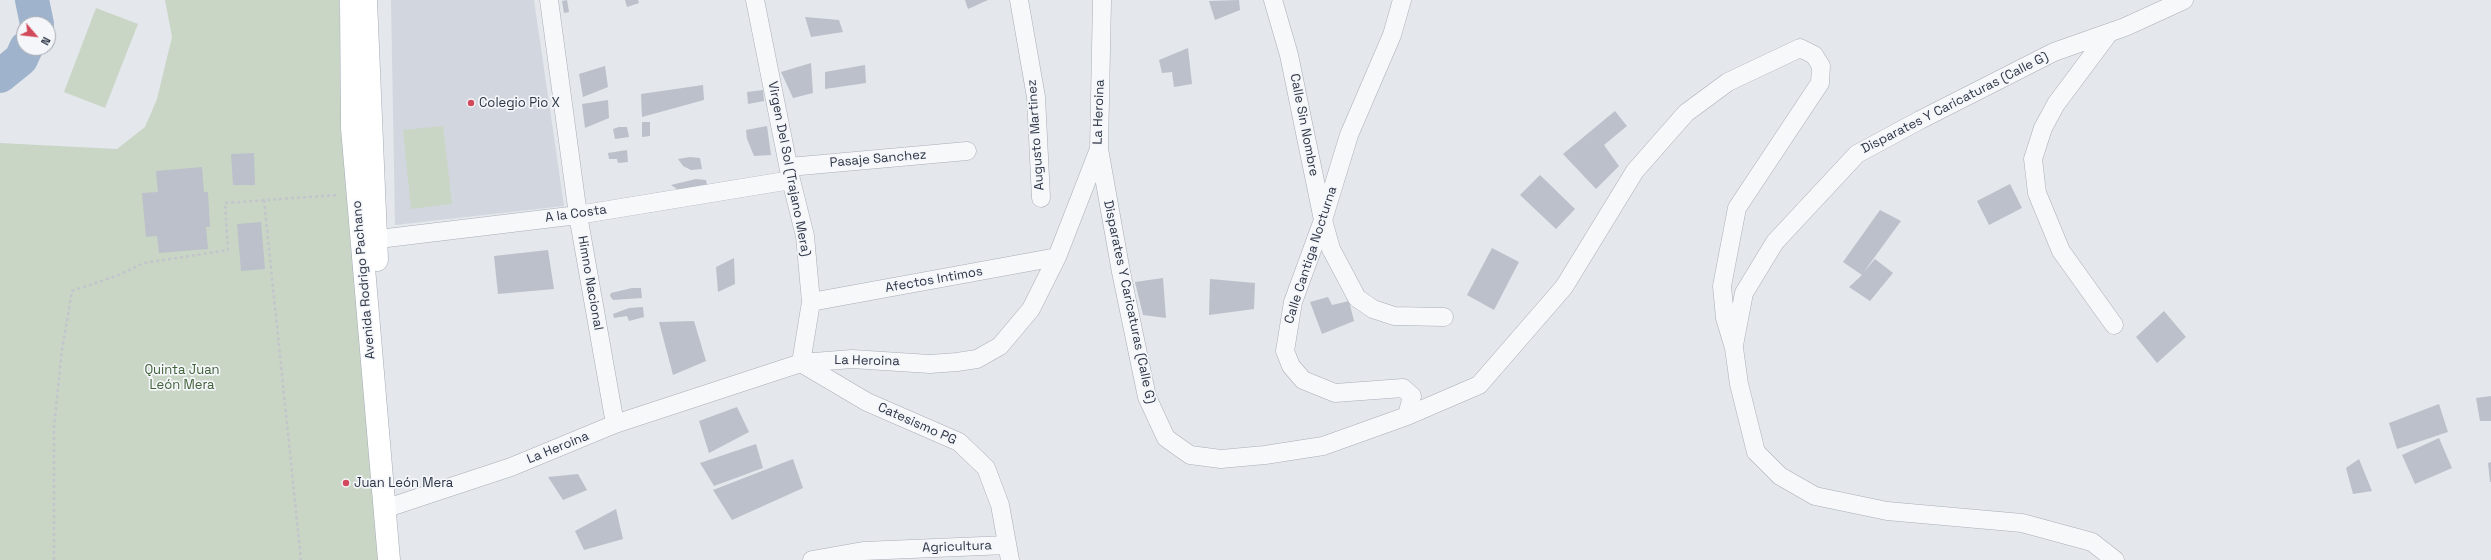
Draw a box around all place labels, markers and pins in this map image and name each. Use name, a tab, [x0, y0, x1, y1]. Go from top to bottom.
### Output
place label: Colegio Pio X	[479, 95, 560, 111]
marker: Colegio Pio X	[466, 98, 476, 108]
place label: Juan León Mera	[354, 475, 453, 491]
marker: Juan León Mera	[341, 478, 351, 488]

